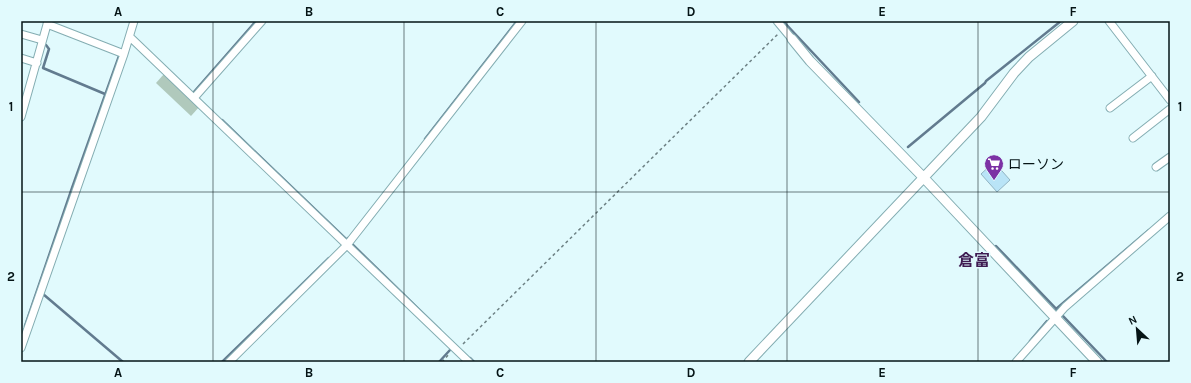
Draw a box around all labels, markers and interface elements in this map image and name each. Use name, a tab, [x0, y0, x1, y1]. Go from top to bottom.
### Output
text: A	[114, 4, 122, 19]
text: B	[305, 4, 313, 19]
text: C	[496, 4, 504, 19]
text: D	[687, 4, 696, 19]
text: E	[878, 4, 886, 19]
text: F	[1069, 4, 1077, 19]
text: 1	[9, 99, 13, 114]
text: 1	[1178, 99, 1182, 114]
supermarket icon: ローソン	[983, 153, 1005, 181]
place label: ローソン	[1008, 156, 1064, 173]
district label: 倉富	[958, 251, 990, 270]
text: 2	[7, 269, 15, 284]
text: 2	[1176, 269, 1184, 284]
north arrow	[1117, 309, 1157, 349]
text: N	[1126, 313, 1139, 328]
text: A	[114, 365, 122, 380]
text: B	[305, 365, 313, 380]
text: C	[496, 365, 504, 380]
text: D	[687, 365, 696, 380]
text: E	[878, 365, 886, 380]
text: F	[1069, 365, 1077, 380]

